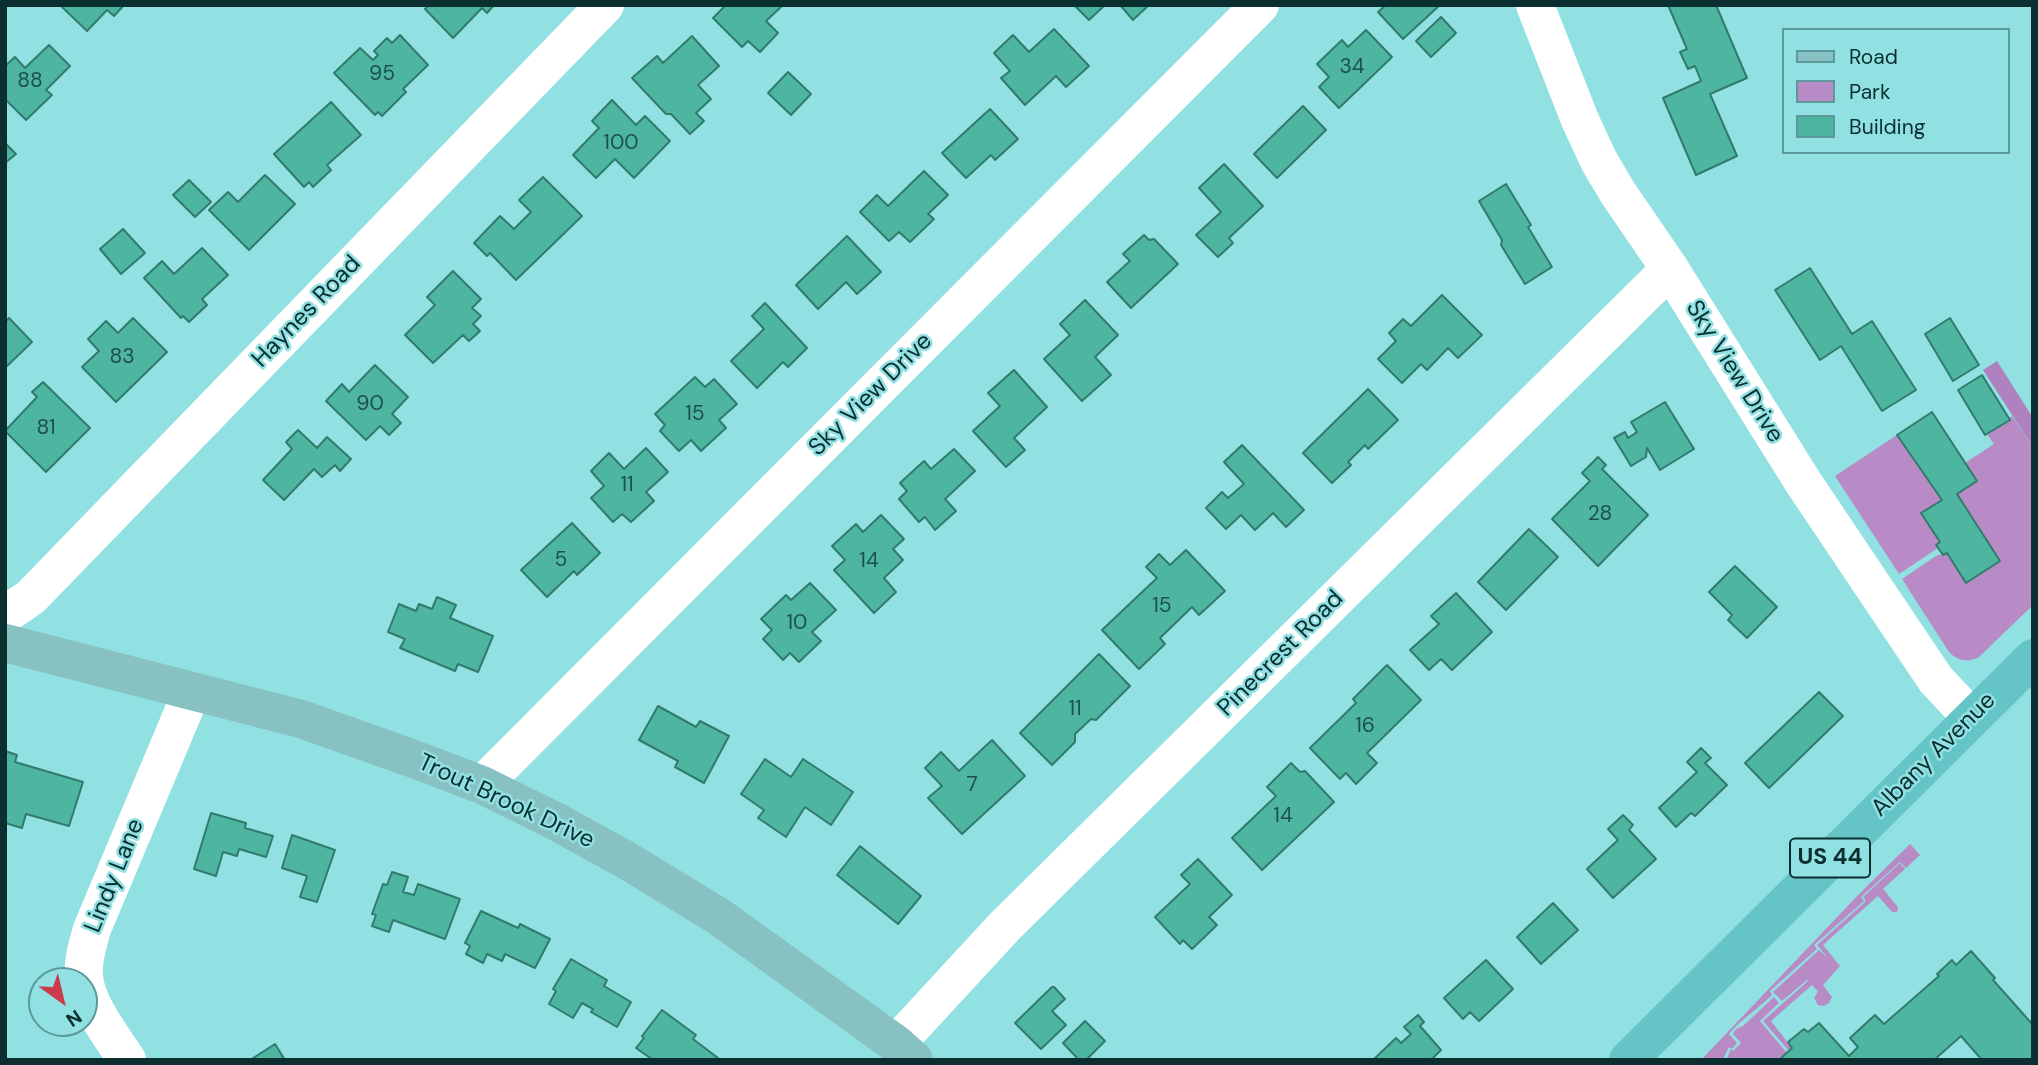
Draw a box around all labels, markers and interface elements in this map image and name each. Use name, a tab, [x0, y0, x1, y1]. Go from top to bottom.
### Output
legend	[1783, 28, 2010, 154]
text: Road	[1849, 43, 1898, 71]
house number: 34	[1339, 54, 1365, 80]
house number: 95	[369, 61, 395, 87]
house number: 88	[17, 68, 43, 94]
text: Park	[1849, 78, 1890, 106]
text: Building	[1849, 113, 1925, 141]
house number: 100	[603, 130, 639, 156]
street label: Haynes Road	[247, 250, 367, 374]
street label: Sky View Drive	[1679, 296, 1789, 448]
street label: Sky View Drive	[803, 327, 939, 463]
house number: 83	[109, 344, 135, 370]
house number: 90	[356, 391, 384, 417]
house number: 15	[685, 401, 705, 427]
house number: 81	[37, 415, 55, 441]
house number: 11	[620, 472, 634, 498]
house number: 28	[1588, 501, 1612, 527]
house number: 5	[555, 547, 567, 573]
house number: 14	[859, 548, 879, 574]
street label: Pinecrest Road	[1212, 585, 1350, 723]
house number: 15	[1152, 593, 1172, 619]
house number: 10	[787, 610, 807, 636]
street label: Albany Avenue	[1866, 687, 2002, 823]
house number: 11	[1068, 696, 1082, 722]
house number: 16	[1355, 713, 1375, 739]
street label: Trout Brook Drive	[413, 749, 599, 855]
house number: 7	[966, 772, 978, 798]
house number: 14	[1273, 803, 1293, 829]
street label: Lindy Lane	[79, 815, 151, 937]
road number: US 44	[1790, 838, 1870, 878]
north arrow	[28, 967, 98, 1037]
text: N	[61, 1004, 87, 1032]

